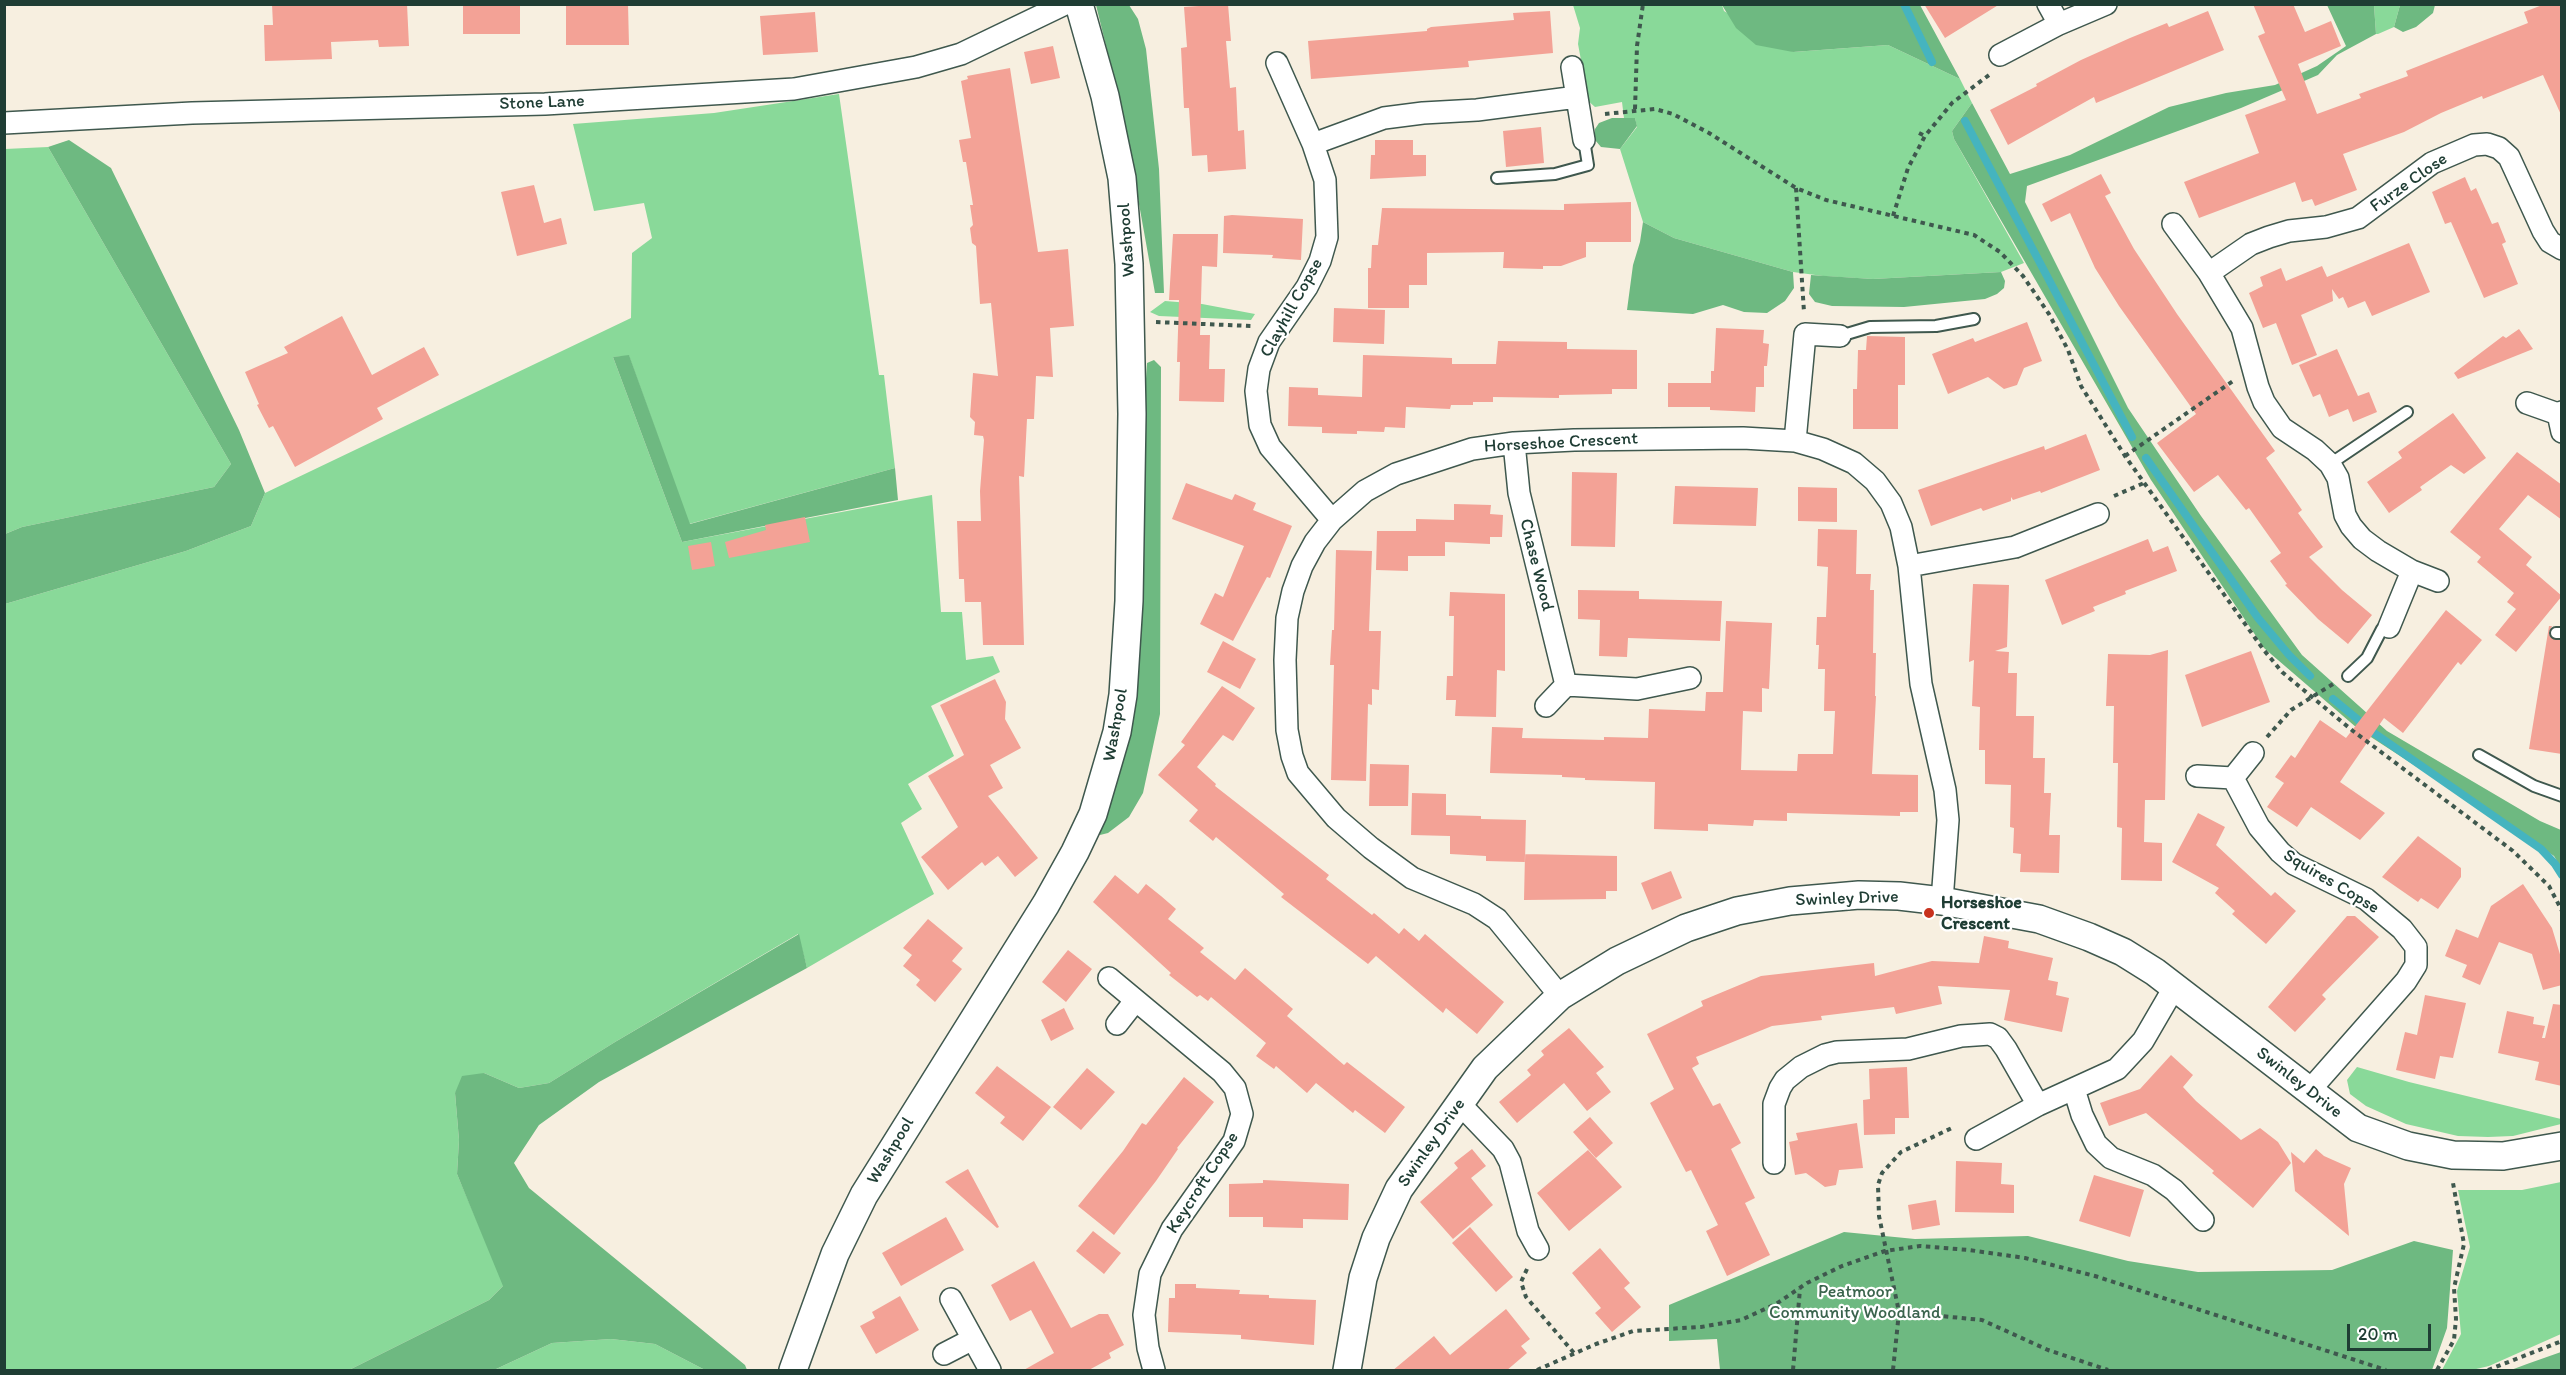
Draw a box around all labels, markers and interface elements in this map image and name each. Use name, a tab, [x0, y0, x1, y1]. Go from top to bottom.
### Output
street label: Stone Lane	[499, 91, 585, 115]
street label: Furze Close	[2366, 149, 2452, 217]
street label: Washpool	[1114, 202, 1140, 278]
street label: Clayhill Copse	[1256, 255, 1328, 361]
street label: Horseshoe Crescent	[1484, 428, 1638, 458]
street label: Chase Wood	[1514, 517, 1558, 613]
street label: Washpool	[1099, 687, 1133, 763]
street label: Squires Copse	[2279, 845, 2383, 919]
street label: Swinley Drive	[1795, 886, 1899, 912]
place label: Horseshoe Crescent	[1941, 892, 2022, 934]
marker: Horseshoe Crescent	[1922, 906, 1936, 920]
street label: Swinley Drive	[2252, 1043, 2346, 1123]
street label: Swinley Drive	[1394, 1095, 1470, 1191]
street label: Washpool	[863, 1114, 919, 1188]
street label: Keycroft Copse	[1162, 1128, 1244, 1238]
park label: Peatmoor Community Woodland	[1769, 1281, 1941, 1324]
scale bar	[2350, 1312, 2434, 1350]
text: 20 m	[2358, 1323, 2398, 1345]

